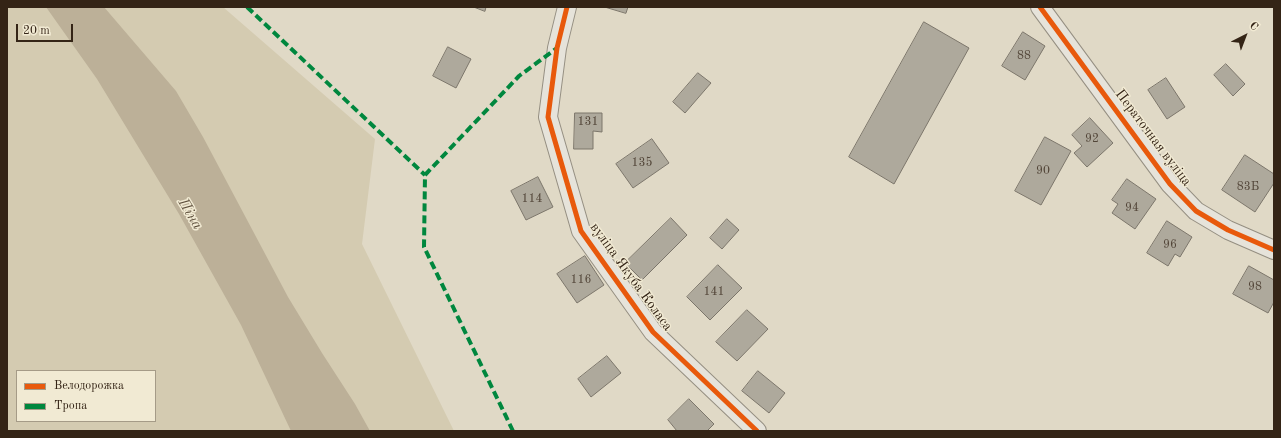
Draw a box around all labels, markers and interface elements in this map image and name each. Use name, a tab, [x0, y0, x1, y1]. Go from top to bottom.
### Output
scale bar	[18, 16, 75, 42]
north arrow	[1225, 16, 1265, 56]
text: С	[1247, 20, 1260, 33]
text: 20 m	[23, 25, 50, 37]
house number: 88	[1017, 49, 1031, 63]
street label: Ператочная вуліца	[1111, 86, 1195, 190]
house number: 131	[578, 115, 598, 129]
house number: 92	[1085, 132, 1099, 146]
house number: 135	[632, 156, 652, 170]
house number: 90	[1036, 164, 1050, 178]
house number: 83Б	[1237, 180, 1259, 194]
house number: 114	[522, 192, 542, 206]
water label: Піна	[174, 195, 206, 233]
house number: 94	[1125, 201, 1139, 215]
street label: вуліца Якуба Коласа	[586, 220, 676, 334]
house number: 96	[1163, 238, 1177, 252]
house number: 116	[571, 273, 591, 287]
house number: 98	[1248, 280, 1262, 294]
house number: 141	[704, 285, 724, 299]
legend	[16, 370, 156, 422]
text: Велодорожка	[54, 380, 124, 392]
text: Тропа	[54, 400, 87, 412]

